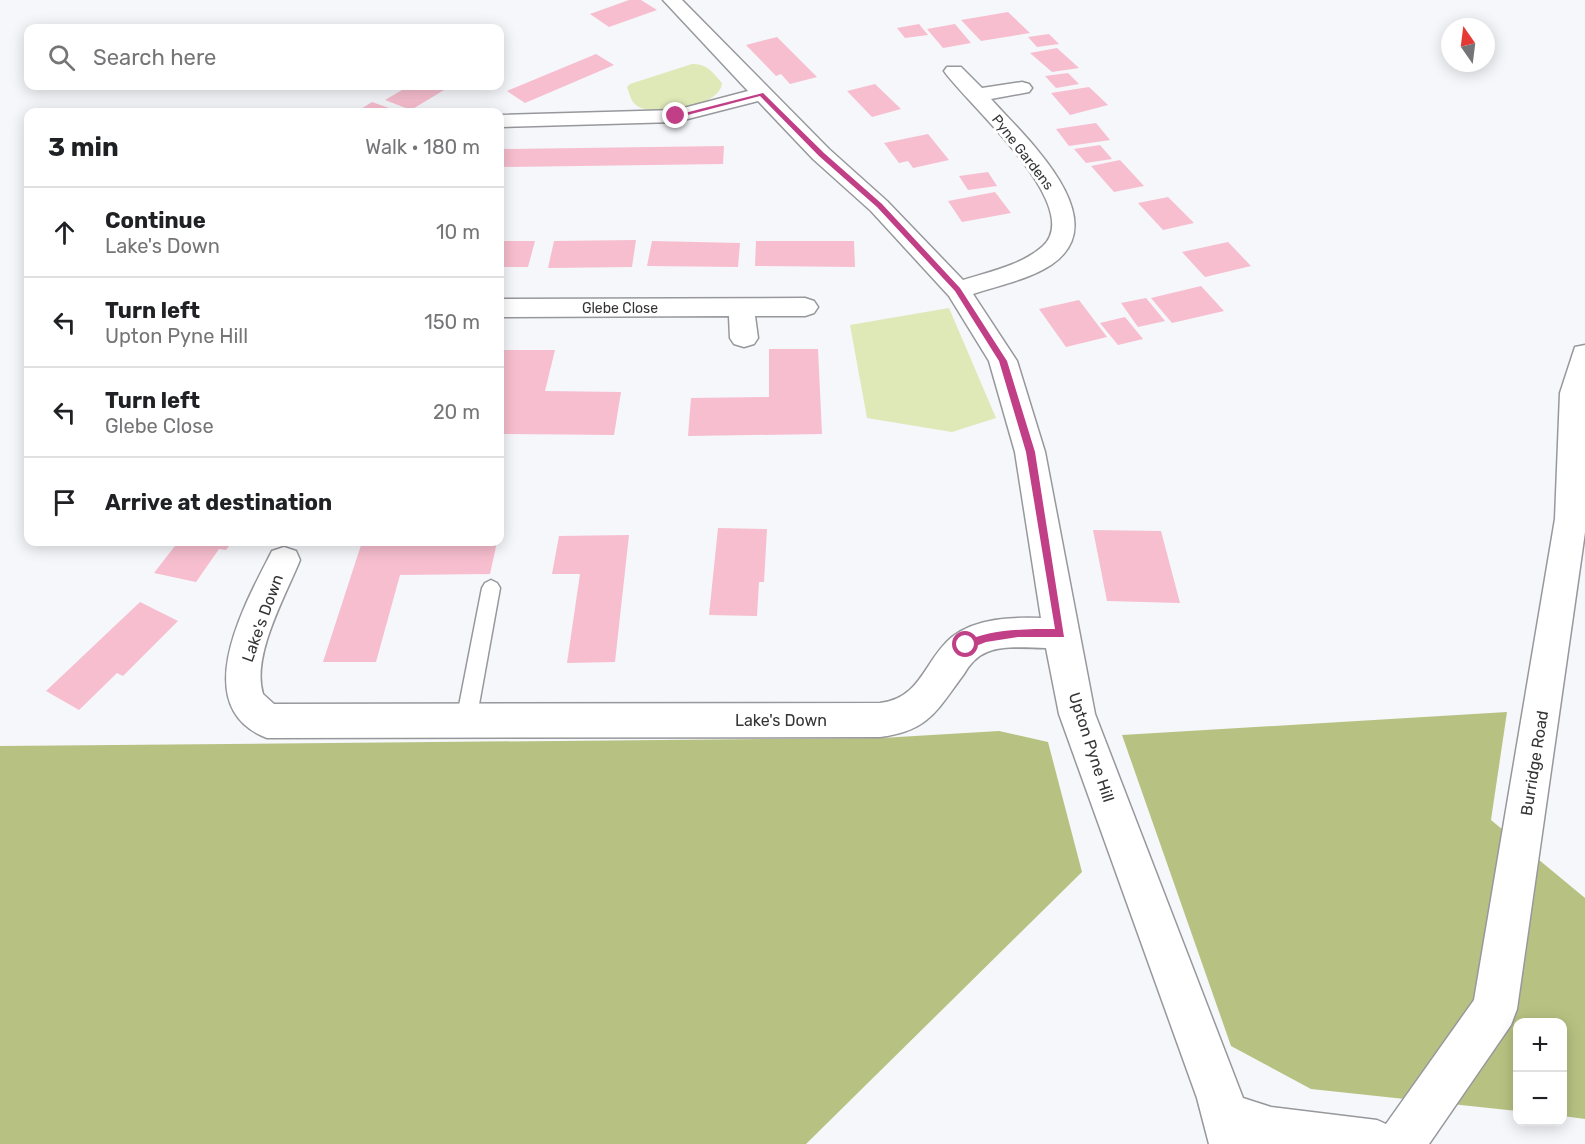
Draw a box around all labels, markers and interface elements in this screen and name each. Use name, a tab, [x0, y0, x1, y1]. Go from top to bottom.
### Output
north arrow	[1441, 18, 1495, 72]
search box	[24, 24, 504, 90]
icon: search	[45, 41, 78, 74]
text: Search here	[93, 44, 216, 71]
route end	[662, 102, 688, 128]
street label: Pyne Gardens	[988, 111, 1057, 193]
text: 3 min	[48, 132, 119, 163]
text: Walk · 180 m	[365, 135, 480, 159]
text: Continue	[105, 207, 206, 234]
icon: ahead	[48, 216, 81, 249]
text: 10 m	[436, 220, 480, 244]
text: Lake's Down	[105, 234, 220, 258]
text: Turn left	[105, 297, 200, 324]
street label: Glebe Close	[582, 300, 658, 317]
icon: left	[48, 306, 81, 339]
text: 150 m	[424, 310, 480, 334]
text: Upton Pyne Hill	[105, 324, 248, 348]
text: Turn left	[105, 387, 200, 414]
icon: left	[48, 396, 81, 429]
text: 20 m	[433, 400, 480, 424]
text: Glebe Close	[105, 414, 214, 438]
icon: arrive	[48, 486, 81, 519]
text: Arrive at destination	[105, 489, 332, 516]
street label: Lake's Down	[238, 572, 287, 665]
route start	[952, 631, 978, 657]
street label: Upton Pyne Hill	[1065, 690, 1118, 805]
street label: Burridge Road	[1517, 709, 1552, 817]
street label: Lake's Down	[735, 711, 827, 730]
map controls	[1513, 1018, 1567, 1126]
button: +	[1513, 1018, 1567, 1072]
button: −	[1513, 1072, 1567, 1126]

